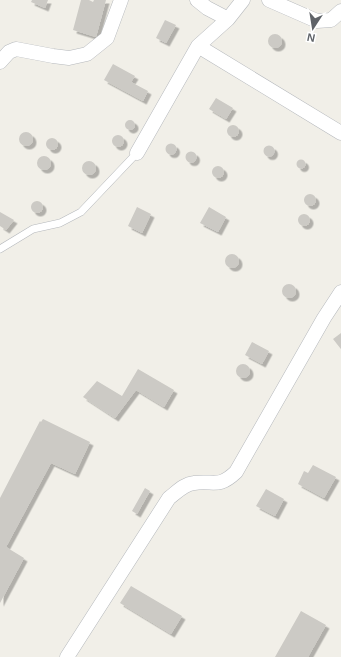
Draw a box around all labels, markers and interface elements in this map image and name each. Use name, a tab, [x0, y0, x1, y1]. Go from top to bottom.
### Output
north arrow	[293, 8, 333, 48]
text: N	[306, 31, 316, 44]

